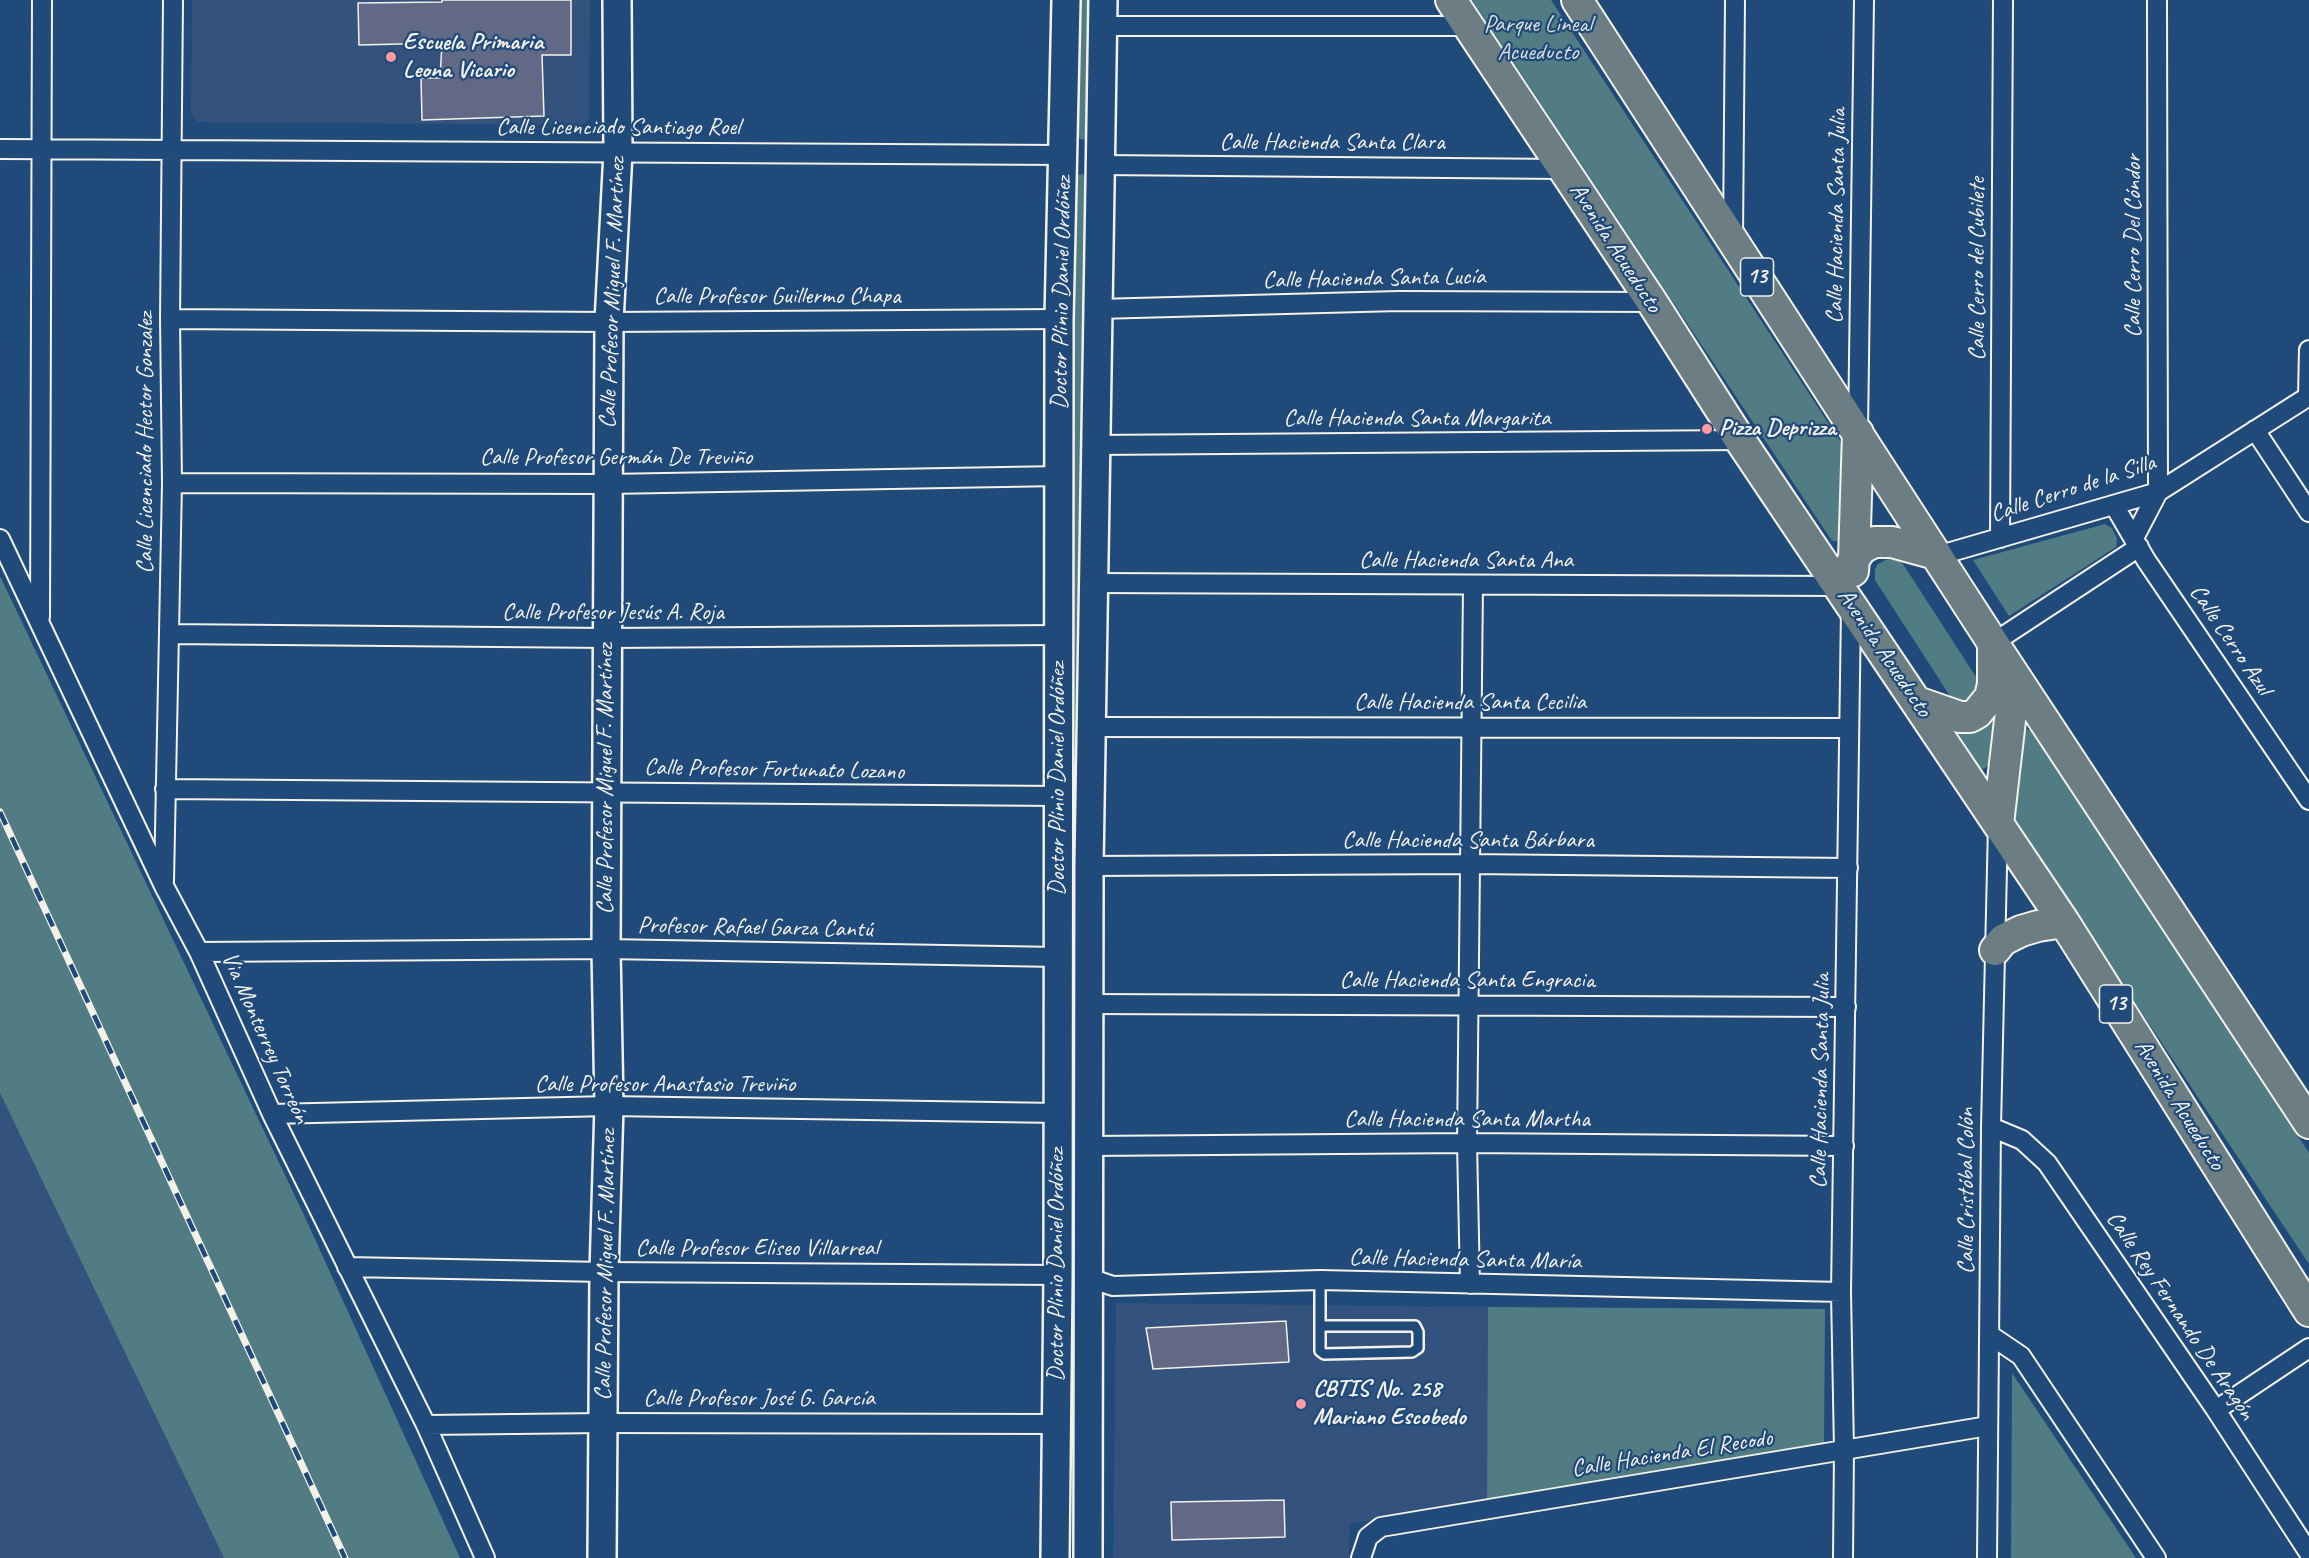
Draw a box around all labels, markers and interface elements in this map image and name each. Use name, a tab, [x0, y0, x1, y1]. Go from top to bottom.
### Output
park label: Parque Lineal Acueducto	[1484, 11, 1592, 67]
place label: Escuela Primaria Leona Vicario	[403, 29, 543, 85]
marker: Escuela Primaria Leona Vicario	[384, 50, 398, 64]
street label: Calle Hacienda Santa Julia	[1821, 108, 1853, 324]
street label: Calle Licenciado Santiago Roel	[496, 114, 740, 142]
street label: Calle Hacienda Santa Clara	[1219, 129, 1445, 157]
street label: Calle Cerro Del Cóndor	[2120, 154, 2148, 338]
street label: Calle Profesor Miguel F. Martínez	[594, 157, 632, 429]
street label: Doctor Plinio Daniel Ordóñez	[1046, 176, 1078, 410]
street label: Calle Cerro del Cubilete	[1964, 177, 1992, 361]
street label: Avenida Acueducto	[1562, 178, 1668, 318]
road number: 13	[1740, 258, 1774, 296]
street label: Calle Hacienda Santa Lucía	[1262, 263, 1486, 295]
street label: Calle Profesor Guillermo Chapa	[653, 283, 901, 311]
street label: Calle Licenciado Hector Gonzalez	[132, 312, 160, 574]
street label: Calle Hacienda Santa Margarita	[1283, 405, 1551, 433]
place label: Pizza Deprizza	[1719, 415, 1836, 443]
marker: Pizza Deprizza	[1700, 422, 1714, 436]
street label: Calle Profesor Germán De Treviño	[480, 444, 752, 472]
street label: Calle Cerro de la Silla	[1987, 449, 2159, 529]
street label: Calle Hacienda Santa Ana	[1359, 547, 1573, 575]
street label: Calle Cerro Azul	[2182, 579, 2278, 701]
street label: Avenida Acueducto	[1830, 583, 1938, 723]
street label: Calle Profesor Jesús A. Roja	[502, 599, 724, 627]
street label: Calle Profesor Miguel F. Martínez	[592, 643, 620, 915]
street label: Doctor Plinio Daniel Ordóñez	[1044, 662, 1072, 896]
street label: Calle Hacienda Santa Cecilia	[1354, 689, 1586, 717]
street label: Calle Profesor Fortunato Lozano	[644, 753, 904, 787]
street label: Calle Hacienda Santa Bárbara	[1342, 827, 1594, 855]
street label: Profesor Rafael Garza Cantú	[637, 912, 873, 944]
street label: Via Monterrey Torreón	[214, 948, 316, 1128]
street label: Calle Hacienda Santa Engracia	[1340, 967, 1594, 995]
street label: Calle Hacienda Santa Julia	[1805, 973, 1837, 1189]
road number: 13	[2100, 985, 2132, 1023]
street label: Avenida Acueducto	[2127, 1034, 2231, 1176]
street label: Calle Profesor Anastasio Treviño	[535, 1071, 795, 1099]
street label: Calle Hacienda Santa Martha	[1344, 1106, 1590, 1134]
street label: Calle Cristóbal Colón	[1953, 1108, 1981, 1274]
street label: Calle Profesor Miguel F. Martínez	[589, 1129, 623, 1401]
street label: Doctor Plinio Daniel Ordóñez	[1043, 1148, 1071, 1382]
street label: Calle Rey Fernando De Aragón	[2099, 1206, 2261, 1426]
street label: Calle Profesor Eliseo Villarreal	[636, 1235, 878, 1263]
street label: Calle Hacienda Santa María	[1349, 1244, 1581, 1276]
place label: CBTIS No. 258 Mariano Escobedo	[1313, 1376, 1466, 1432]
street label: Calle Profesor José G. García	[643, 1385, 875, 1413]
marker: CBTIS No. 258 Mariano Escobedo	[1294, 1397, 1308, 1411]
street label: Calle Hacienda El Recodo	[1570, 1424, 1774, 1484]

